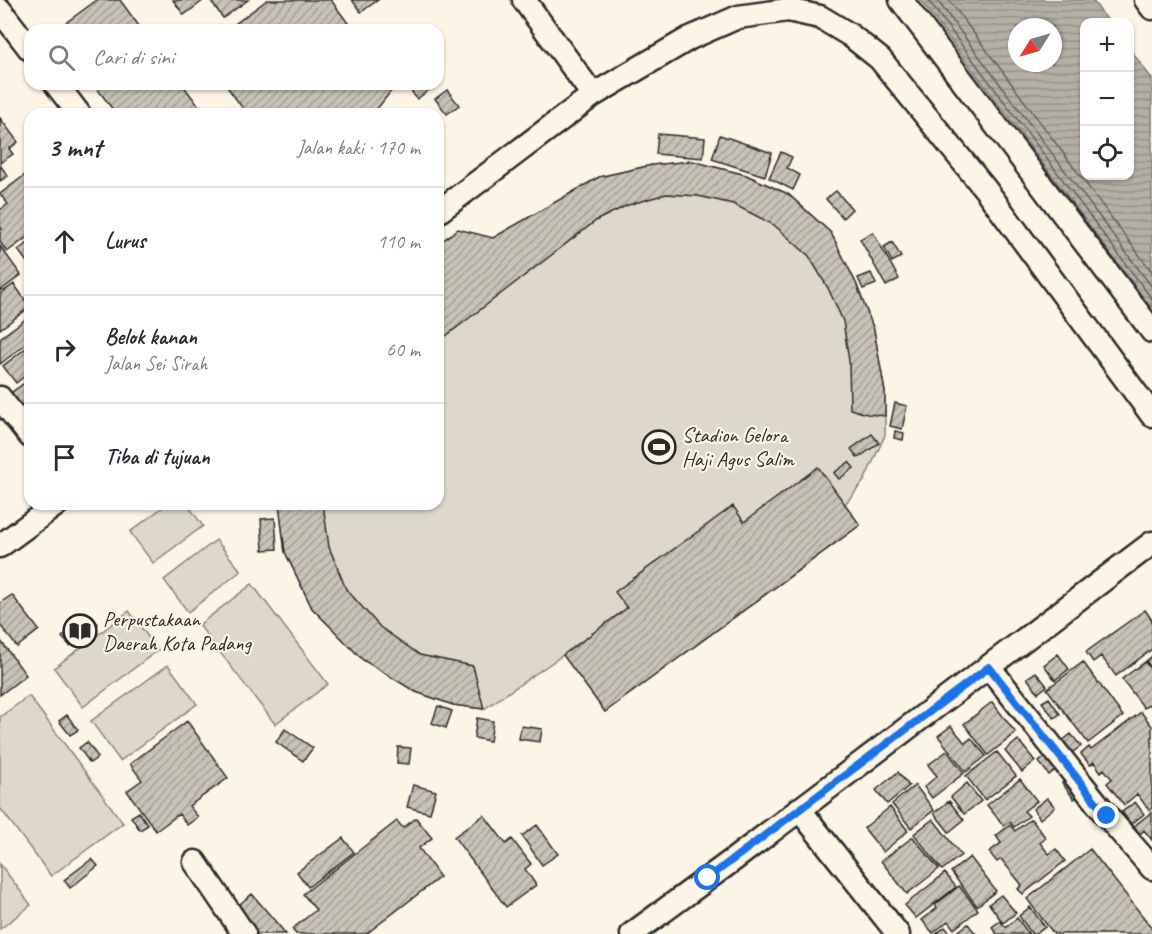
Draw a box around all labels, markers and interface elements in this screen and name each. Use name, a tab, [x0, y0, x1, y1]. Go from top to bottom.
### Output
north arrow	[1008, 18, 1062, 72]
map controls	[1080, 18, 1134, 180]
button: +	[1080, 18, 1134, 72]
search box	[24, 24, 444, 90]
icon: search	[45, 41, 78, 74]
text: Cari di sini	[93, 43, 174, 71]
button: −	[1080, 72, 1134, 126]
button: locate	[1080, 126, 1134, 180]
text: 3 mnt	[48, 131, 101, 164]
text: Jalan kaki · 170 m	[297, 135, 420, 160]
icon: ahead	[48, 225, 81, 258]
text: Lurus	[105, 227, 145, 255]
text: 110 m	[377, 229, 420, 254]
text: Belok kanan	[105, 323, 197, 351]
icon: right	[48, 333, 81, 366]
text: 60 m	[386, 337, 420, 362]
text: Jalan Sei Sirah	[105, 351, 207, 376]
place label: Stadion Gelora Haji Agus Salim	[682, 422, 795, 472]
sports icon: Stadion Gelora Haji Agus Salim	[641, 429, 677, 465]
icon: arrive	[48, 441, 81, 474]
text: Tiba di tujuan	[105, 443, 210, 471]
place label: Perpustakaan Daerah Kota Padang	[103, 606, 253, 656]
library icon: Perpustakaan Daerah Kota Padang	[62, 613, 98, 649]
route end	[1093, 802, 1119, 828]
route start	[694, 864, 720, 890]

